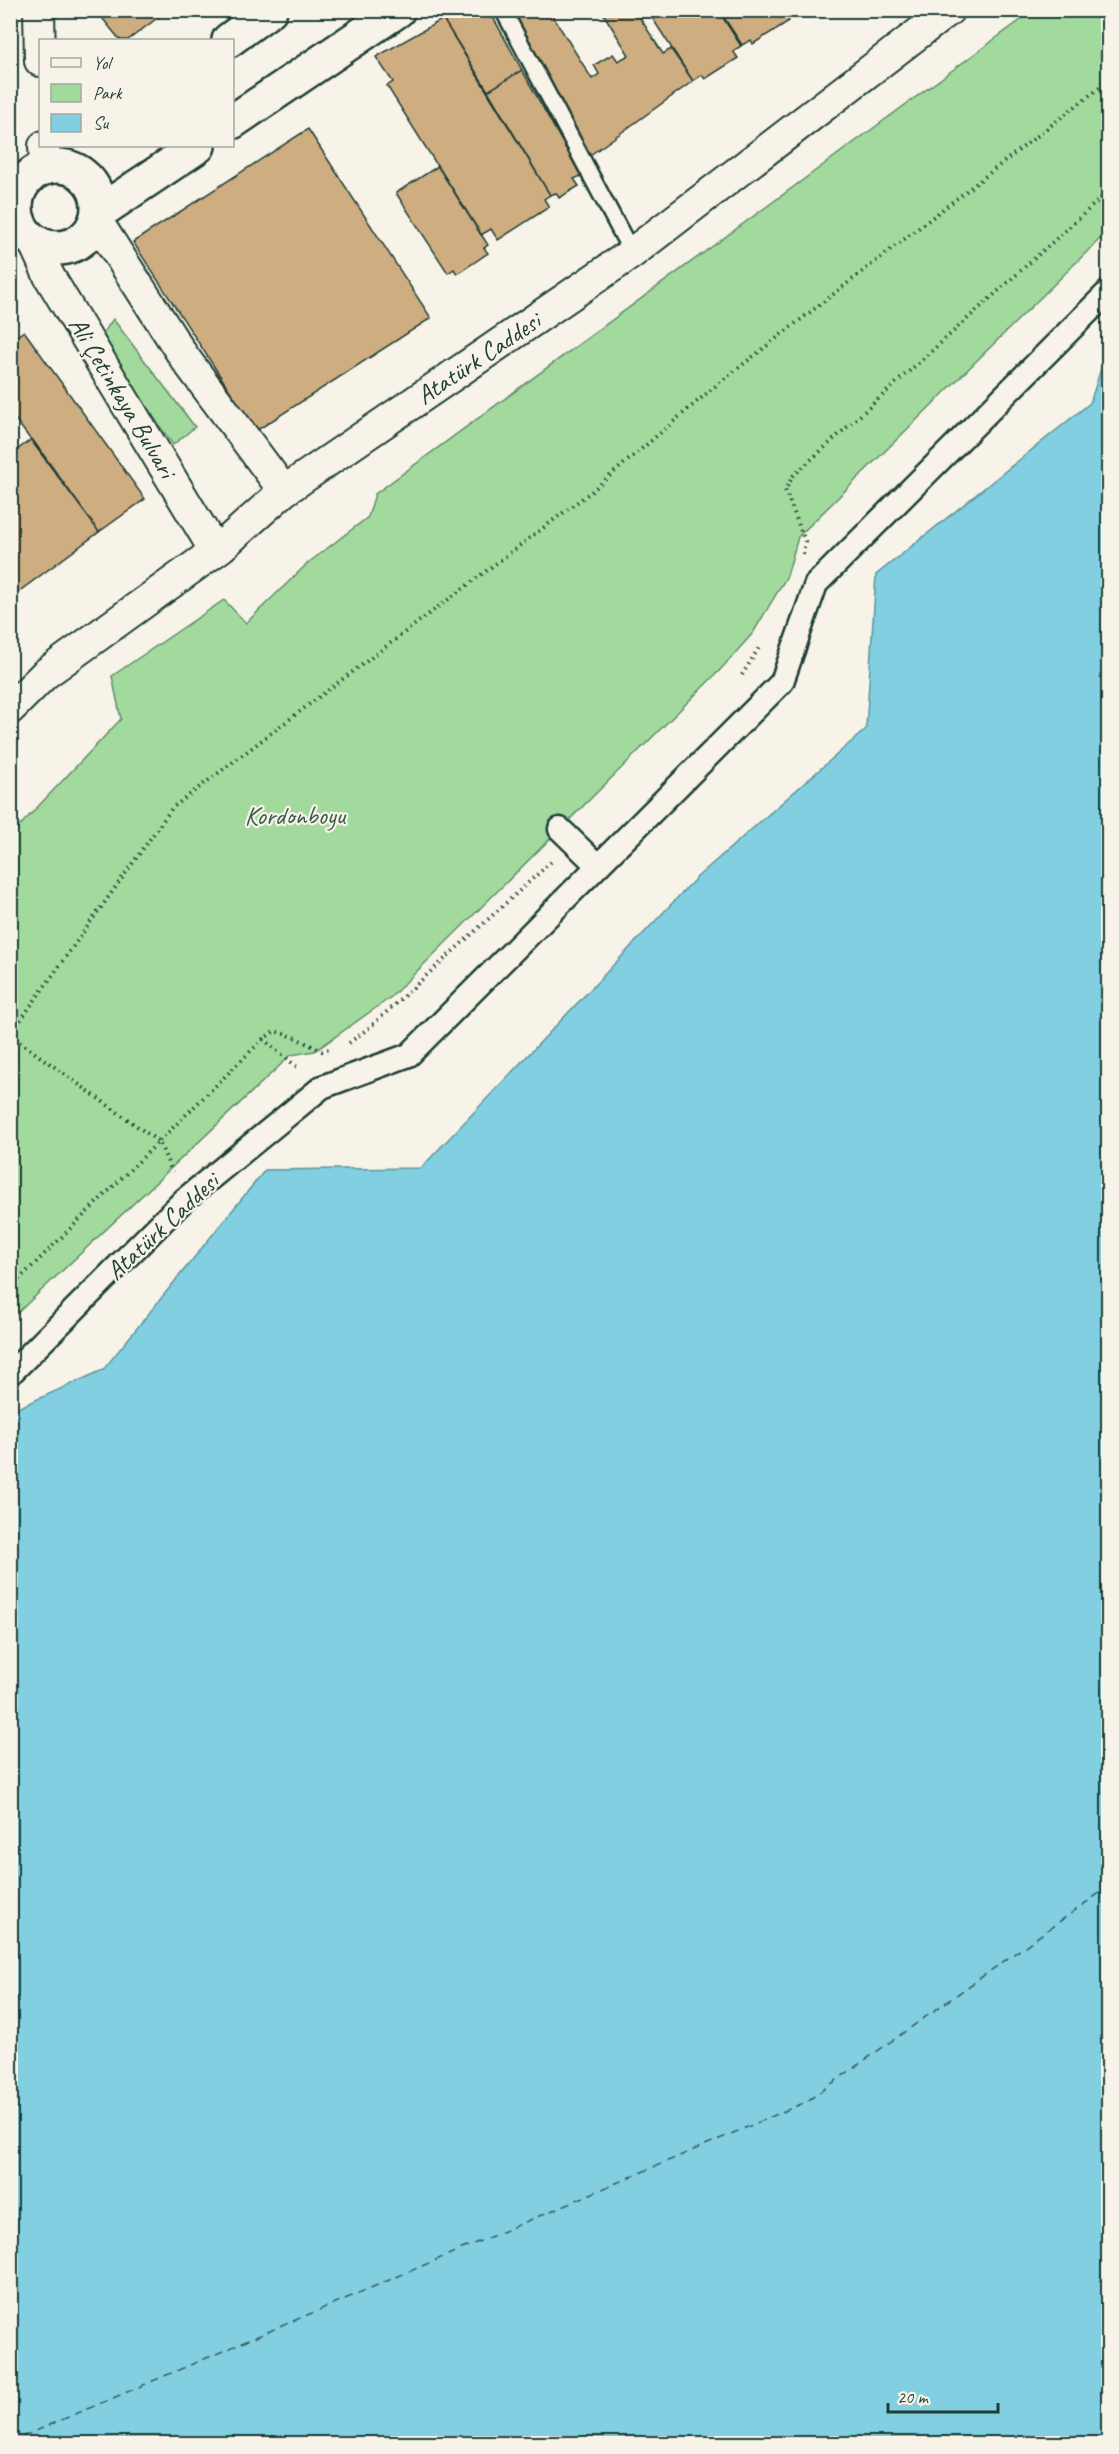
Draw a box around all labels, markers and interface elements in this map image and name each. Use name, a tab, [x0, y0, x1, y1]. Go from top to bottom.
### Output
legend	[39, 39, 234, 147]
text: Yol	[93, 52, 113, 74]
text: Park	[93, 82, 123, 104]
text: Su	[93, 112, 109, 134]
street label: Atatürk Caddesi	[410, 303, 549, 412]
street label: Ali Çetinkaya Bulvari	[61, 311, 185, 487]
park label: Kordonboyu	[245, 799, 347, 832]
street label: Atatürk Caddesi	[99, 1164, 228, 1287]
scale bar	[888, 2376, 998, 2414]
text: 20 m	[897, 2386, 930, 2408]

